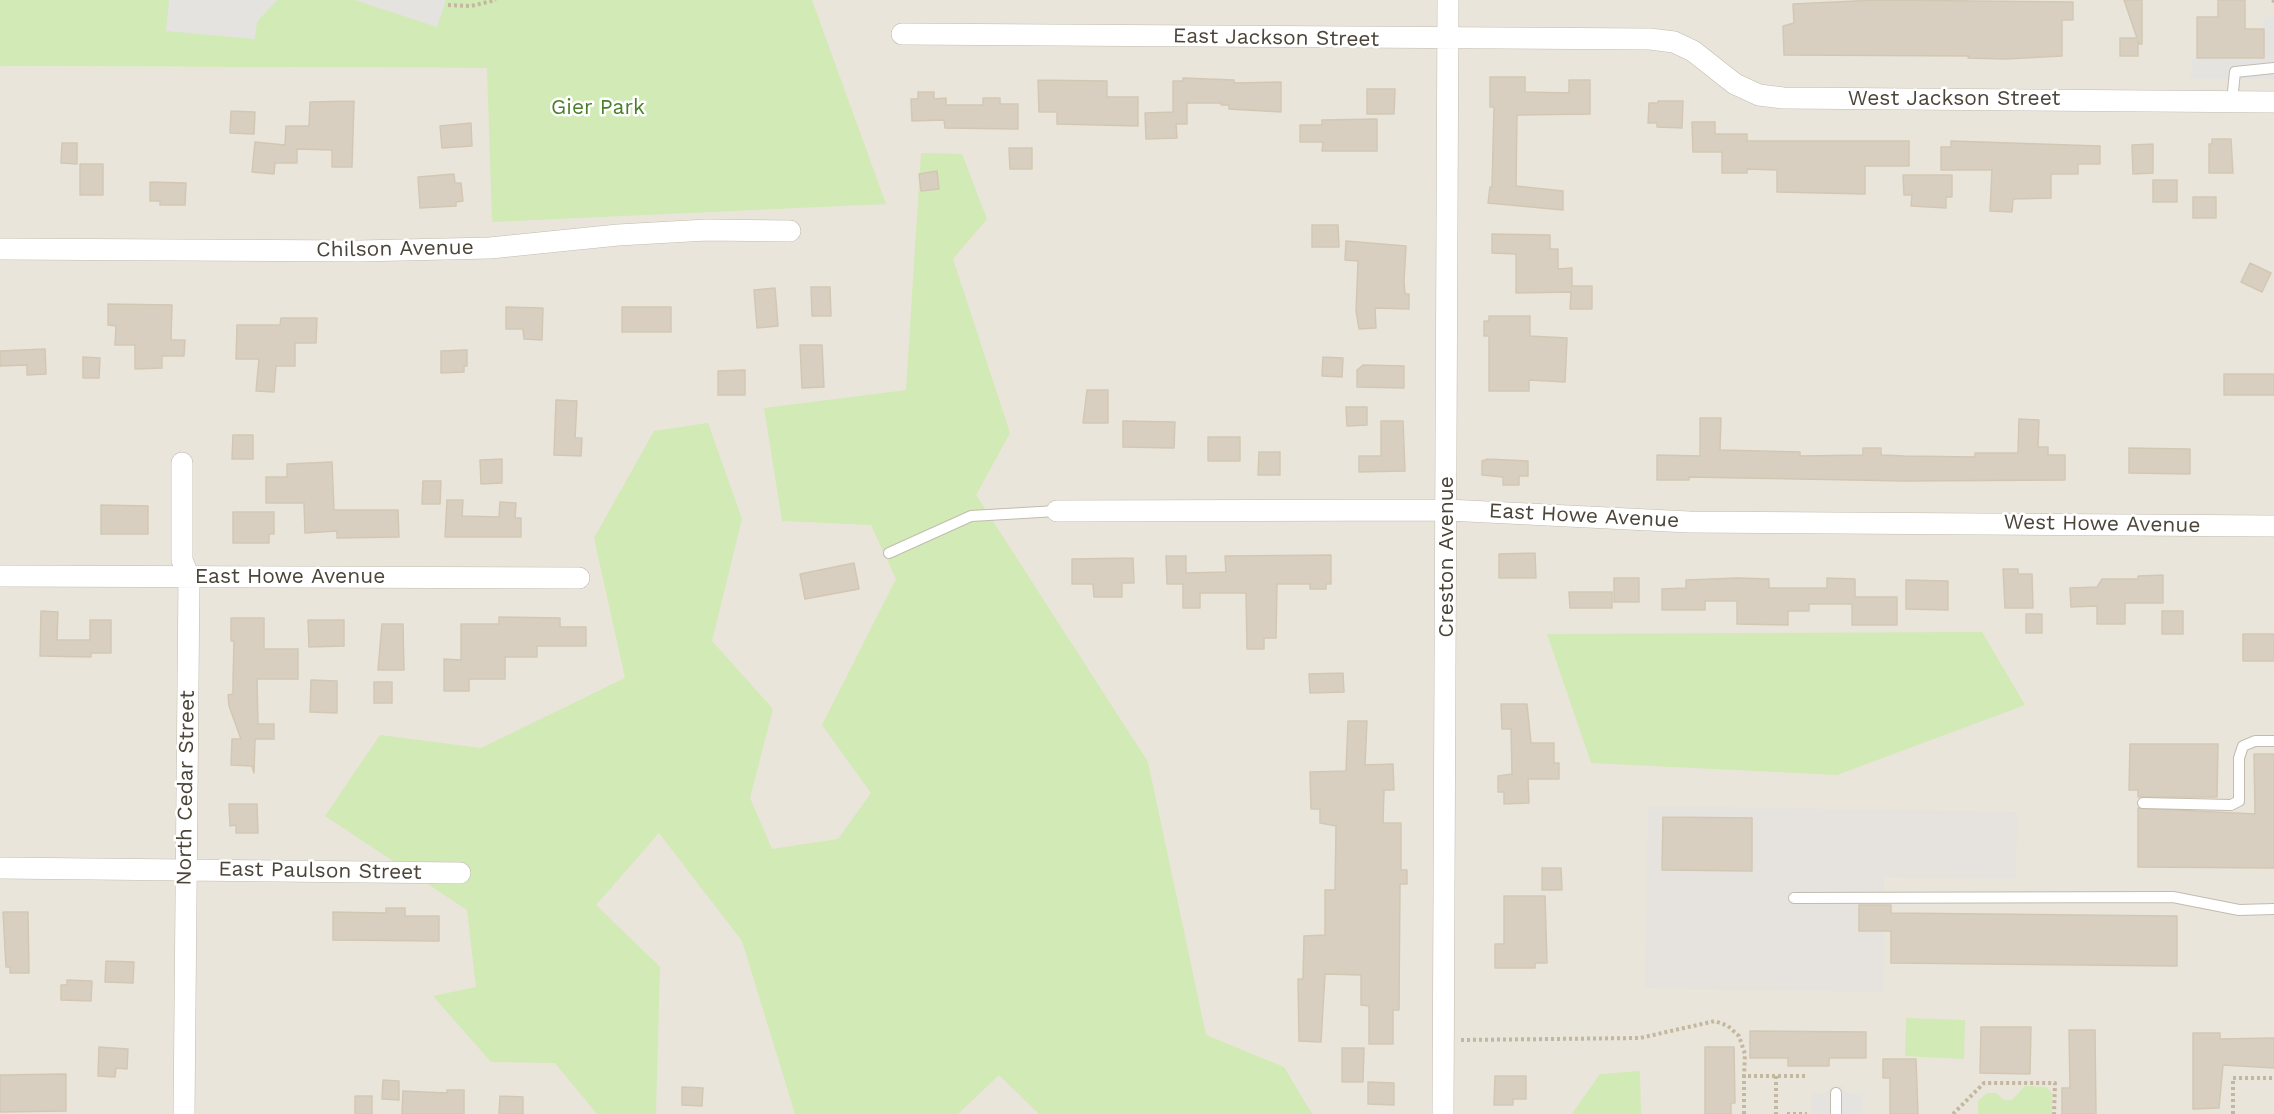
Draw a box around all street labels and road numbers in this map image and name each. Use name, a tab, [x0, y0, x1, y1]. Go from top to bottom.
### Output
street label: East Jackson Street	[1173, 24, 1379, 52]
street label: West Jackson Street	[1848, 86, 2060, 112]
street label: Chilson Avenue	[316, 235, 474, 263]
street label: Creston Avenue	[1434, 476, 1460, 638]
street label: East Howe Avenue	[1488, 498, 1680, 534]
street label: West Howe Avenue	[2003, 510, 2201, 538]
street label: East Howe Avenue	[195, 564, 385, 590]
street label: North Cedar Street	[172, 690, 200, 886]
street label: East Paulson Street	[218, 857, 422, 885]

